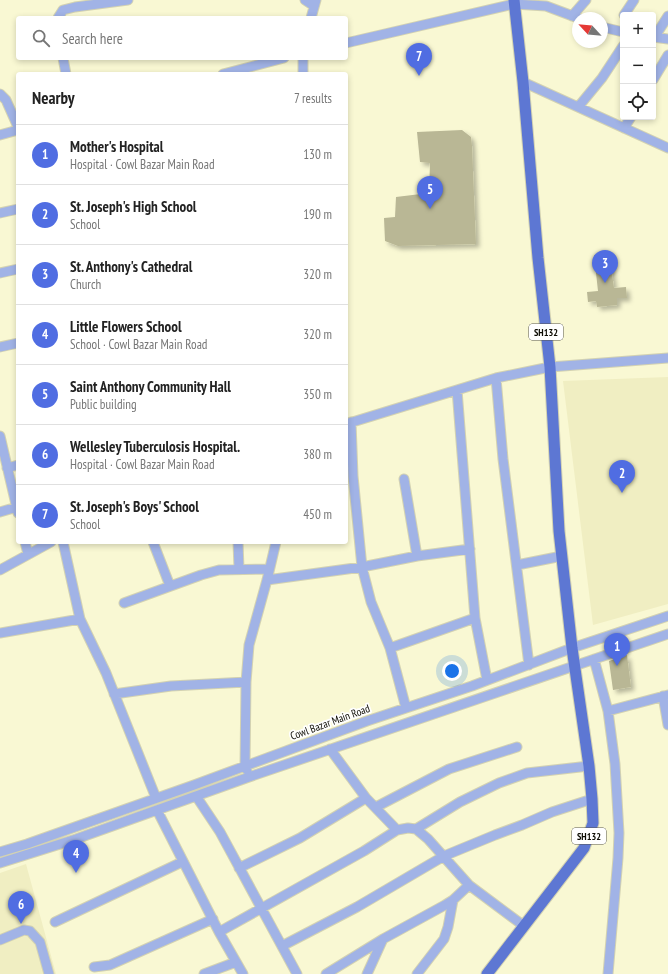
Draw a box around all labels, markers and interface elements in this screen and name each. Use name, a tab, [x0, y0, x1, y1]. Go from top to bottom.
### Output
north arrow	[572, 12, 608, 48]
map controls	[620, 12, 656, 120]
button: +	[620, 12, 656, 48]
search box	[16, 16, 348, 60]
icon: search	[30, 27, 52, 49]
text: Search here	[62, 29, 123, 48]
pin: 7	[406, 43, 432, 76]
button: −	[620, 48, 656, 84]
button: locate	[620, 84, 656, 120]
text: Nearby	[32, 87, 75, 109]
text: 7 results	[294, 90, 332, 107]
text: Mother's Hospital	[70, 137, 163, 156]
text: 1	[42, 146, 48, 163]
text: 130 m	[303, 146, 332, 163]
text: Hospital · Cowl Bazar Main Road	[70, 156, 215, 173]
pin: 5	[417, 176, 443, 209]
text: St. Joseph's High School	[70, 197, 196, 216]
text: 2	[42, 206, 48, 223]
text: 190 m	[303, 206, 332, 223]
text: School	[70, 216, 100, 233]
pin: 3	[592, 250, 618, 283]
text: St. Anthony's Cathedral	[70, 257, 192, 276]
text: 3	[42, 266, 48, 283]
text: 320 m	[303, 266, 332, 283]
text: Church	[70, 276, 101, 293]
text: Little Flowers School	[70, 317, 182, 336]
road number: SH132	[529, 324, 563, 340]
text: 4	[42, 326, 48, 343]
text: 320 m	[303, 326, 332, 343]
text: School · Cowl Bazar Main Road	[70, 336, 207, 353]
text: Saint Anthony Community Hall	[70, 377, 231, 396]
text: 5	[42, 386, 48, 403]
text: 350 m	[303, 386, 332, 403]
text: Public building	[70, 396, 137, 413]
text: Wellesley Tuberculosis Hospital.	[70, 437, 240, 456]
text: 6	[42, 446, 48, 463]
text: 380 m	[303, 446, 332, 463]
text: Hospital · Cowl Bazar Main Road	[70, 456, 215, 473]
pin: 2	[609, 460, 635, 493]
text: St. Joseph's Boys' School	[70, 497, 199, 516]
text: 7	[42, 506, 48, 523]
text: 450 m	[303, 506, 332, 523]
text: School	[70, 516, 100, 533]
pin: 1	[604, 633, 630, 666]
your location	[442, 661, 462, 681]
street label: Cowl Bazar Main Road	[288, 701, 372, 743]
road number: SH132	[572, 828, 606, 844]
pin: 4	[63, 840, 89, 873]
pin: 6	[8, 891, 34, 924]

